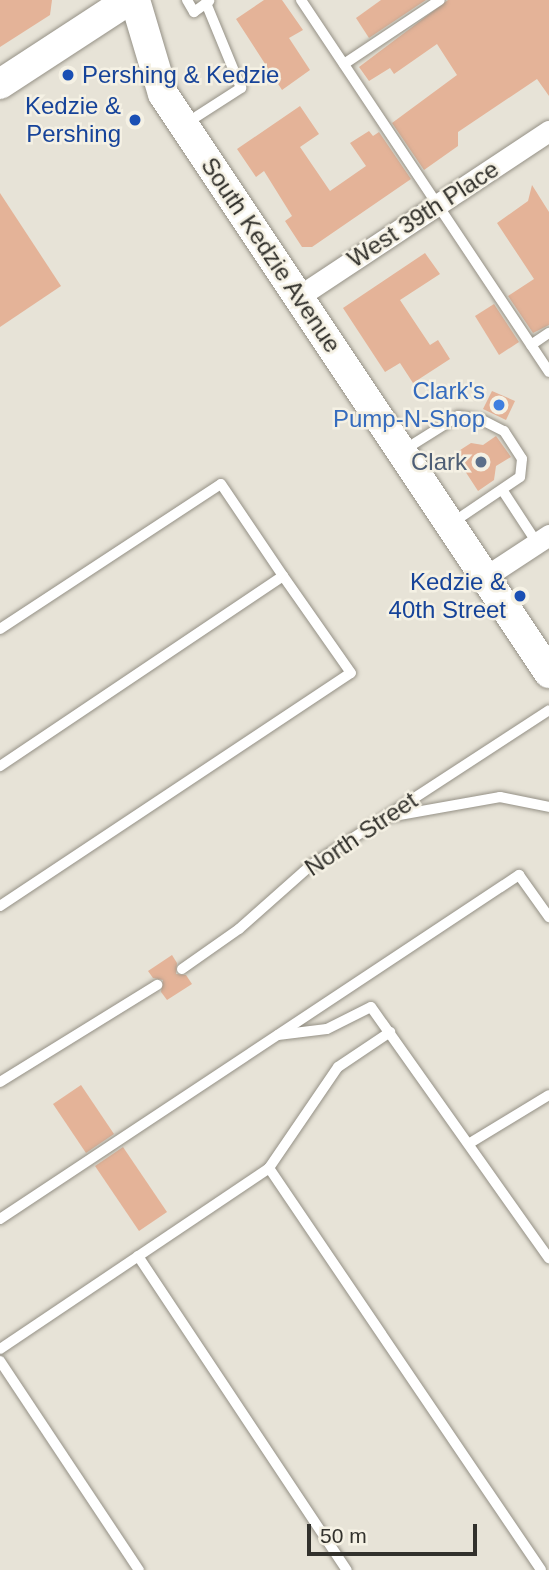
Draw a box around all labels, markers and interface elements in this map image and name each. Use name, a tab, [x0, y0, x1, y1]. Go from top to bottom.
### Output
place label: Pershing & Kedzie	[82, 61, 279, 89]
marker: Pershing & Kedzie	[60, 67, 76, 83]
place label: Kedzie & Pershing	[25, 92, 121, 148]
marker: Kedzie & Pershing	[127, 112, 143, 128]
street label: South Kedzie Avenue	[195, 151, 347, 359]
street label: West 39th Place	[342, 154, 504, 274]
place label: Clark's Pump-N-Shop	[333, 377, 485, 433]
marker: Clark's Pump-N-Shop	[491, 397, 507, 413]
place label: Clark	[411, 448, 467, 476]
marker: Clark	[473, 454, 489, 470]
place label: Kedzie & 40th Street	[389, 568, 506, 624]
marker: Kedzie & 40th Street	[512, 588, 528, 604]
street label: North Street	[299, 786, 423, 882]
scale bar	[311, 1510, 481, 1554]
text: 50 m	[320, 1524, 367, 1547]

